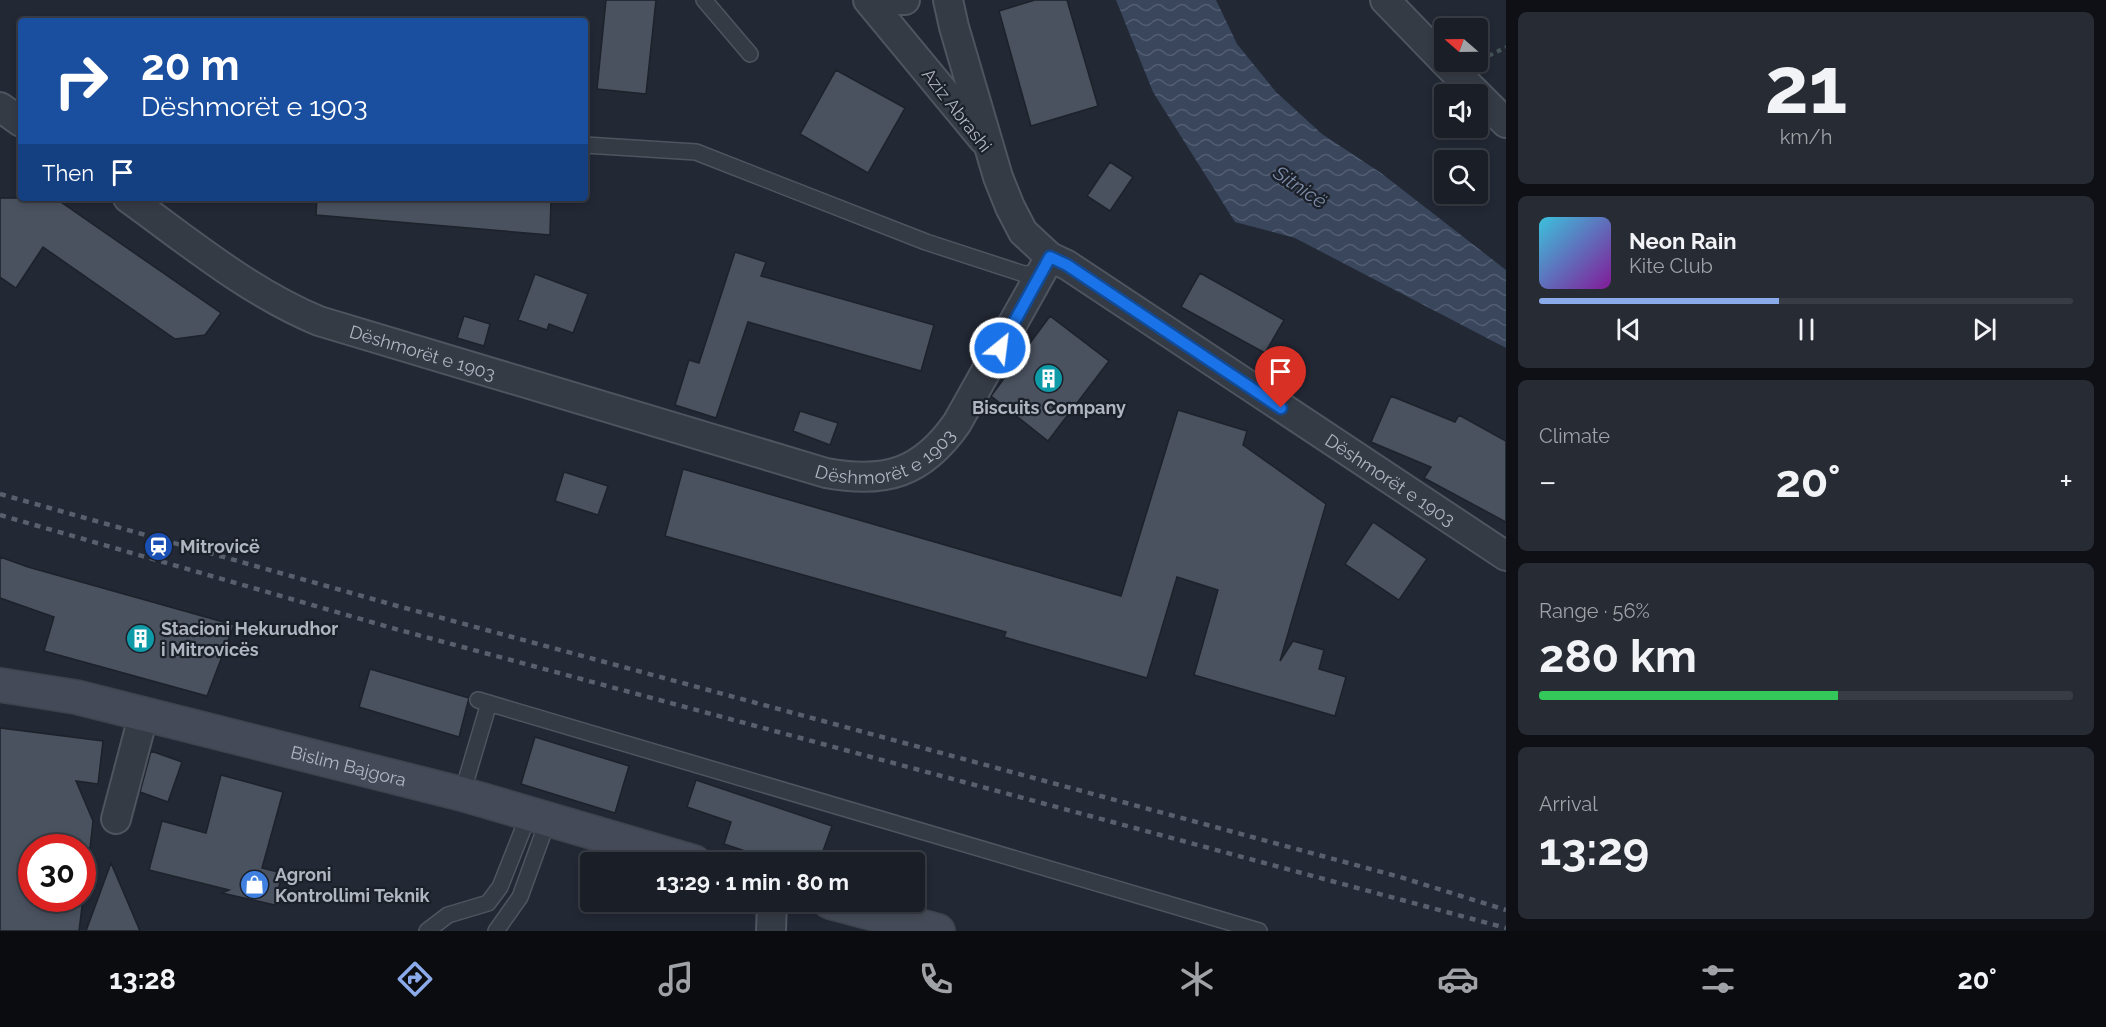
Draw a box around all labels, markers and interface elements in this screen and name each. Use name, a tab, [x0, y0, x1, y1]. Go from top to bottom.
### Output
north arrow	[1434, 18, 1488, 72]
map controls	[1434, 18, 1488, 204]
text: 21	[1765, 40, 1847, 131]
text: 20 m	[141, 41, 240, 90]
icon: right	[42, 42, 120, 120]
street label: Aziz Abrashi	[918, 64, 996, 156]
button: sound	[1434, 84, 1488, 138]
text: Dëshmorët e 1903	[141, 91, 368, 122]
text: km/h	[1780, 125, 1832, 149]
button: search	[1434, 150, 1488, 204]
icon: arrive	[106, 156, 139, 189]
text: Then	[42, 160, 94, 186]
water label: Sitnicë	[1268, 160, 1331, 214]
text: Neon Rain	[1629, 228, 1737, 254]
text: Kite Club	[1629, 254, 1713, 278]
icon: previous	[1612, 313, 1645, 346]
icon: pause	[1790, 313, 1823, 346]
icon: next	[1968, 313, 2001, 346]
position arrow	[968, 316, 1032, 380]
street label: Dëshmorët e 1903	[347, 320, 498, 384]
pin	[1255, 346, 1306, 408]
icon: arrive	[1264, 355, 1297, 388]
building icon: Biscuits Company	[1033, 362, 1065, 394]
place label: Biscuits Company	[972, 397, 1126, 418]
text: Climate	[1539, 424, 1610, 448]
street label: Dëshmorët e 1903	[813, 425, 959, 488]
street label: Dëshmorët e 1903	[1322, 429, 1459, 530]
text: 20°	[1775, 455, 1841, 508]
text: −	[1539, 462, 1557, 501]
text: +	[2059, 462, 2073, 501]
station icon: Mitrovicë	[143, 530, 175, 562]
place label: Mitrovicë	[180, 536, 260, 557]
text: Range · 56%	[1539, 599, 1650, 623]
place label: Stacioni Hekurudhor i Mitrovicës	[161, 618, 338, 660]
building icon: Stacioni Hekurudhor i Mitrovicës	[124, 622, 156, 654]
text: 280 km	[1539, 630, 1697, 683]
street label: Bislim Bajgora	[289, 741, 409, 790]
text: Arrival	[1539, 792, 1598, 816]
text: 13:29	[1539, 823, 1649, 876]
speed limit sign: 30	[18, 834, 96, 912]
place label: Agroni Kontrollimi Teknik	[275, 864, 431, 906]
shop icon: Agroni Kontrollimi Teknik	[238, 868, 270, 900]
text: 13:29 · 1 min · 80 m	[656, 869, 849, 895]
icon: directions	[394, 958, 436, 1000]
icon: music	[655, 958, 697, 1000]
icon: phone	[915, 958, 957, 1000]
icon: climate	[1176, 958, 1218, 1000]
icon: car	[1437, 958, 1479, 1000]
icon: filters	[1697, 958, 1739, 1000]
text: 13:28	[109, 964, 176, 995]
text: 20°	[1958, 964, 1997, 995]

